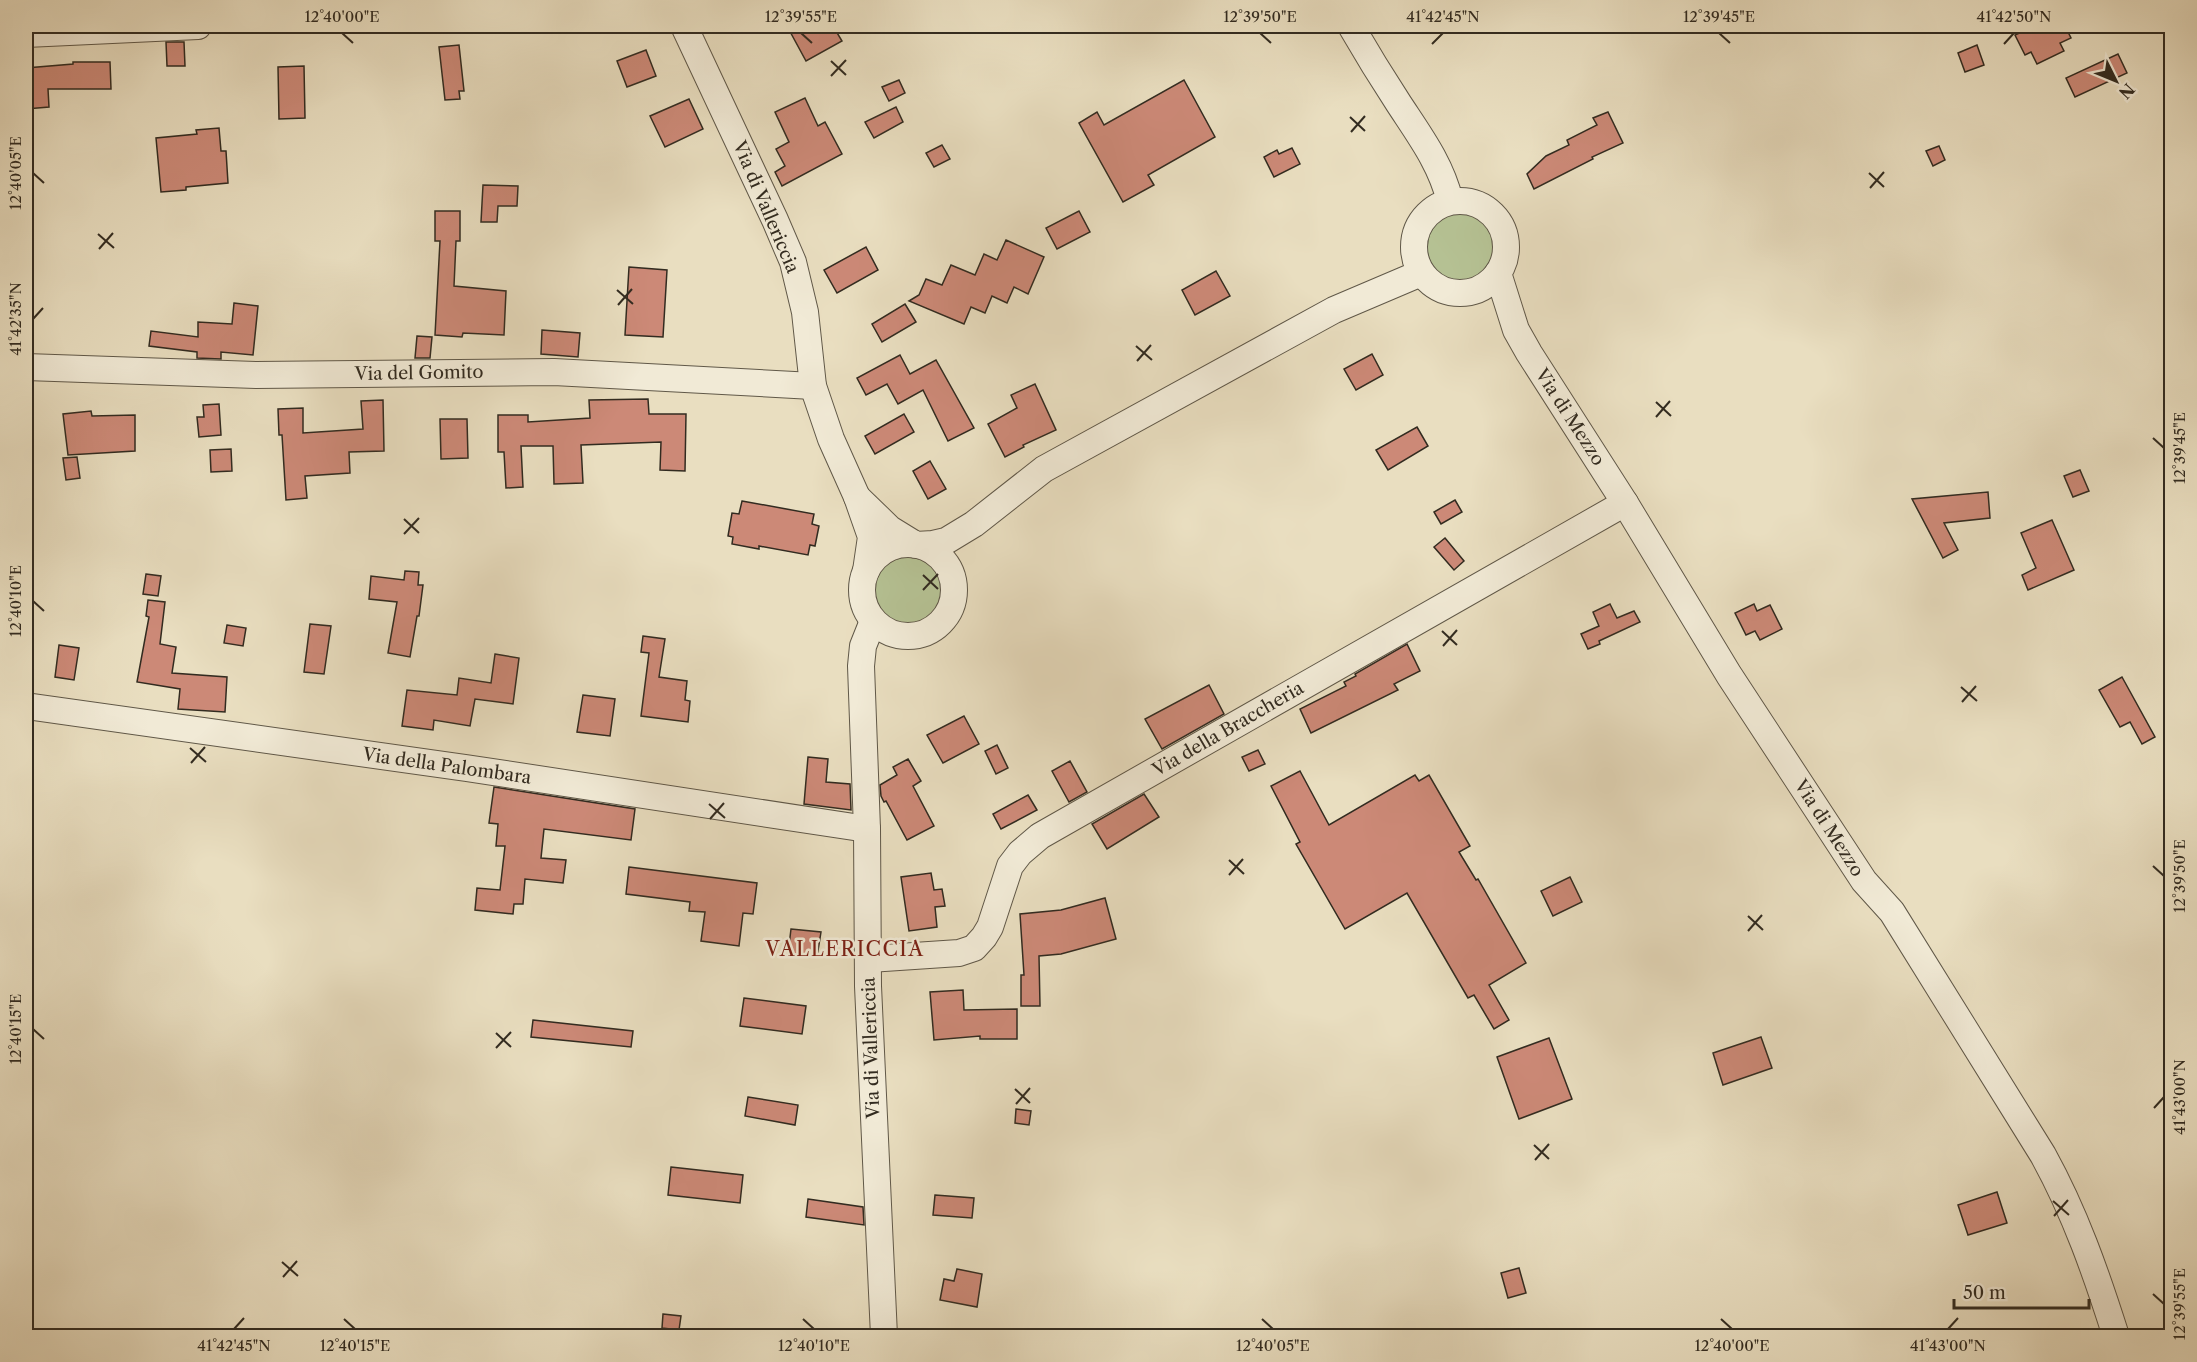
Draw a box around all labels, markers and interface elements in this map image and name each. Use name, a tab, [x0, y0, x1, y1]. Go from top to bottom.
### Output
text: 12°40'00"E	[304, 7, 380, 26]
text: 12°39'55"E	[765, 7, 837, 26]
text: 12°39'50"E	[1223, 7, 1297, 26]
text: 41°42'45"N	[1406, 7, 1480, 26]
text: 12°39'45"E	[1683, 7, 1755, 26]
text: 41°42'50"N	[1977, 7, 2051, 26]
north arrow	[2086, 51, 2146, 111]
text: N	[2115, 79, 2139, 103]
text: 12°40'05"E	[6, 136, 25, 210]
street label: Via di Vallericcia	[728, 137, 804, 277]
text: 41°42'35"N	[6, 282, 25, 356]
street label: Via del Gomito	[353, 361, 484, 385]
street label: Via di Mezzo	[1530, 364, 1610, 470]
text: 12°39'45"E	[2170, 412, 2189, 484]
text: 12°40'10"E	[6, 565, 25, 637]
street label: Via della Braccheria	[1148, 677, 1308, 782]
street label: Via della Palombara	[360, 743, 533, 789]
street label: Via di Mezzo	[1789, 775, 1869, 881]
text: 12°39'50"E	[2170, 839, 2189, 913]
district label: VALLERICCIA	[764, 937, 925, 961]
street label: Via di Vallericcia	[858, 976, 884, 1120]
text: 12°40'15"E	[6, 994, 25, 1064]
text: 41°43'00"N	[2170, 1059, 2189, 1135]
text: 12°39'55"E	[2170, 1268, 2189, 1340]
scale bar	[1954, 1272, 2089, 1310]
text: 50 m	[1963, 1282, 2006, 1304]
text: 41°42'45"N	[197, 1336, 271, 1355]
text: 12°40'15"E	[320, 1336, 390, 1355]
text: 12°40'10"E	[778, 1336, 850, 1355]
text: 12°40'05"E	[1236, 1336, 1310, 1355]
text: 12°40'00"E	[1694, 1336, 1770, 1355]
text: 41°43'00"N	[1910, 1336, 1986, 1355]

